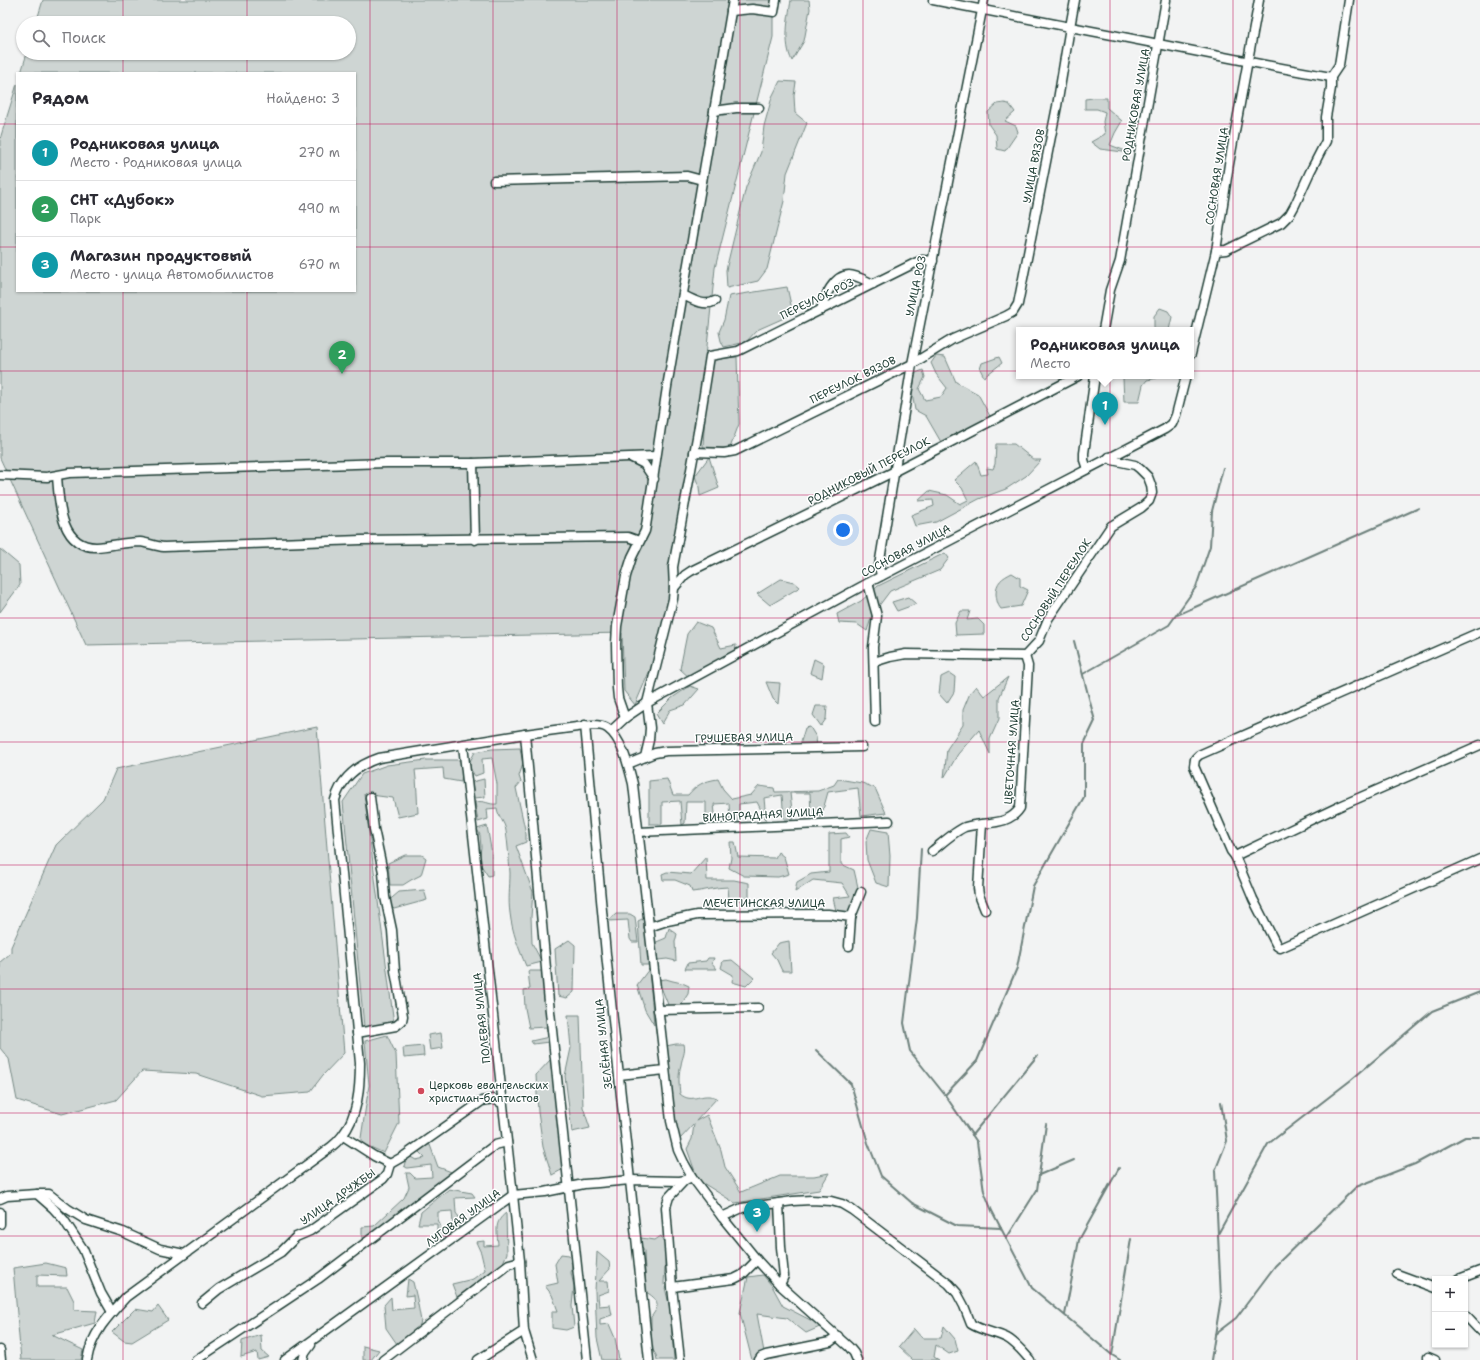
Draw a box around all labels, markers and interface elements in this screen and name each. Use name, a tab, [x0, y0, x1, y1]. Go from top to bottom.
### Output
search box	[16, 16, 356, 60]
icon: search	[30, 27, 52, 49]
text: Поиск	[62, 28, 106, 48]
street label: РОДНИКОВАЯ УЛИЦА	[1119, 47, 1153, 163]
text: Рядом	[32, 87, 89, 109]
text: Найдено: 3	[266, 90, 340, 107]
street label: СОСНОВАЯ УЛИЦА	[1202, 126, 1232, 226]
street label: УЛИЦА ВЯЗОВ	[1019, 127, 1049, 204]
text: Родниковая улица	[70, 134, 219, 154]
text: 1	[42, 144, 48, 161]
text: 270 m	[298, 144, 340, 161]
text: Место · Родниковая улица	[70, 154, 242, 171]
text: СНТ «Дубок»	[70, 190, 174, 210]
text: 2	[40, 200, 50, 217]
text: 490 m	[298, 200, 340, 217]
text: Парк	[70, 210, 101, 227]
text: Магазин продуктовый	[70, 246, 252, 266]
street label: УЛИЦА РОЗ	[902, 254, 930, 318]
text: 3	[40, 256, 50, 273]
text: 670 m	[299, 256, 340, 273]
text: Место · улица Автомобилистов	[70, 266, 274, 283]
street label: ПЕРЕУЛОК РОЗ	[778, 275, 856, 323]
popup	[1016, 327, 1194, 379]
text: Родниковая улица	[1030, 335, 1180, 355]
pin: 2	[329, 341, 355, 374]
street label: ПЕРЕУЛОК ВЯЗОВ	[807, 352, 899, 407]
text: Место	[1030, 355, 1071, 372]
pin: 1	[1092, 392, 1118, 425]
street label: РОДНИКОВЫЙ ПЕРЕУЛОК	[805, 433, 933, 508]
your location	[833, 520, 853, 540]
street label: СОСНОВАЯ УЛИЦА	[859, 521, 953, 581]
street label: СОСНОВЫЙ ПЕРЕУЛОК	[1016, 535, 1095, 644]
street label: ЦВЕТОЧНАЯ УЛИЦА	[1001, 699, 1023, 805]
street label: ГРУШЕВАЯ УЛИЦА	[695, 730, 793, 746]
street label: ВИНОГРАДНАЯ УЛИЦА	[702, 804, 824, 826]
street label: МЕЧЕТИНСКАЯ УЛИЦА	[703, 896, 825, 911]
street label: ПОЛЕВАЯ УЛИЦА	[470, 972, 494, 1064]
street label: ЗЕЛЁНАЯ УЛИЦА	[592, 998, 616, 1090]
place label: Церковь евангельских христиан-баптистов	[429, 1078, 548, 1106]
marker: Церковь евангельских христиан-баптистов	[416, 1086, 426, 1096]
street label: УЛИЦА ДРУЖБЫ	[298, 1166, 378, 1228]
street label: ЛУГОВАЯ УЛИЦА	[422, 1186, 504, 1250]
pin: 3	[744, 1199, 770, 1232]
map controls	[1432, 1276, 1468, 1348]
button: +	[1432, 1276, 1468, 1312]
button: −	[1432, 1312, 1468, 1348]

